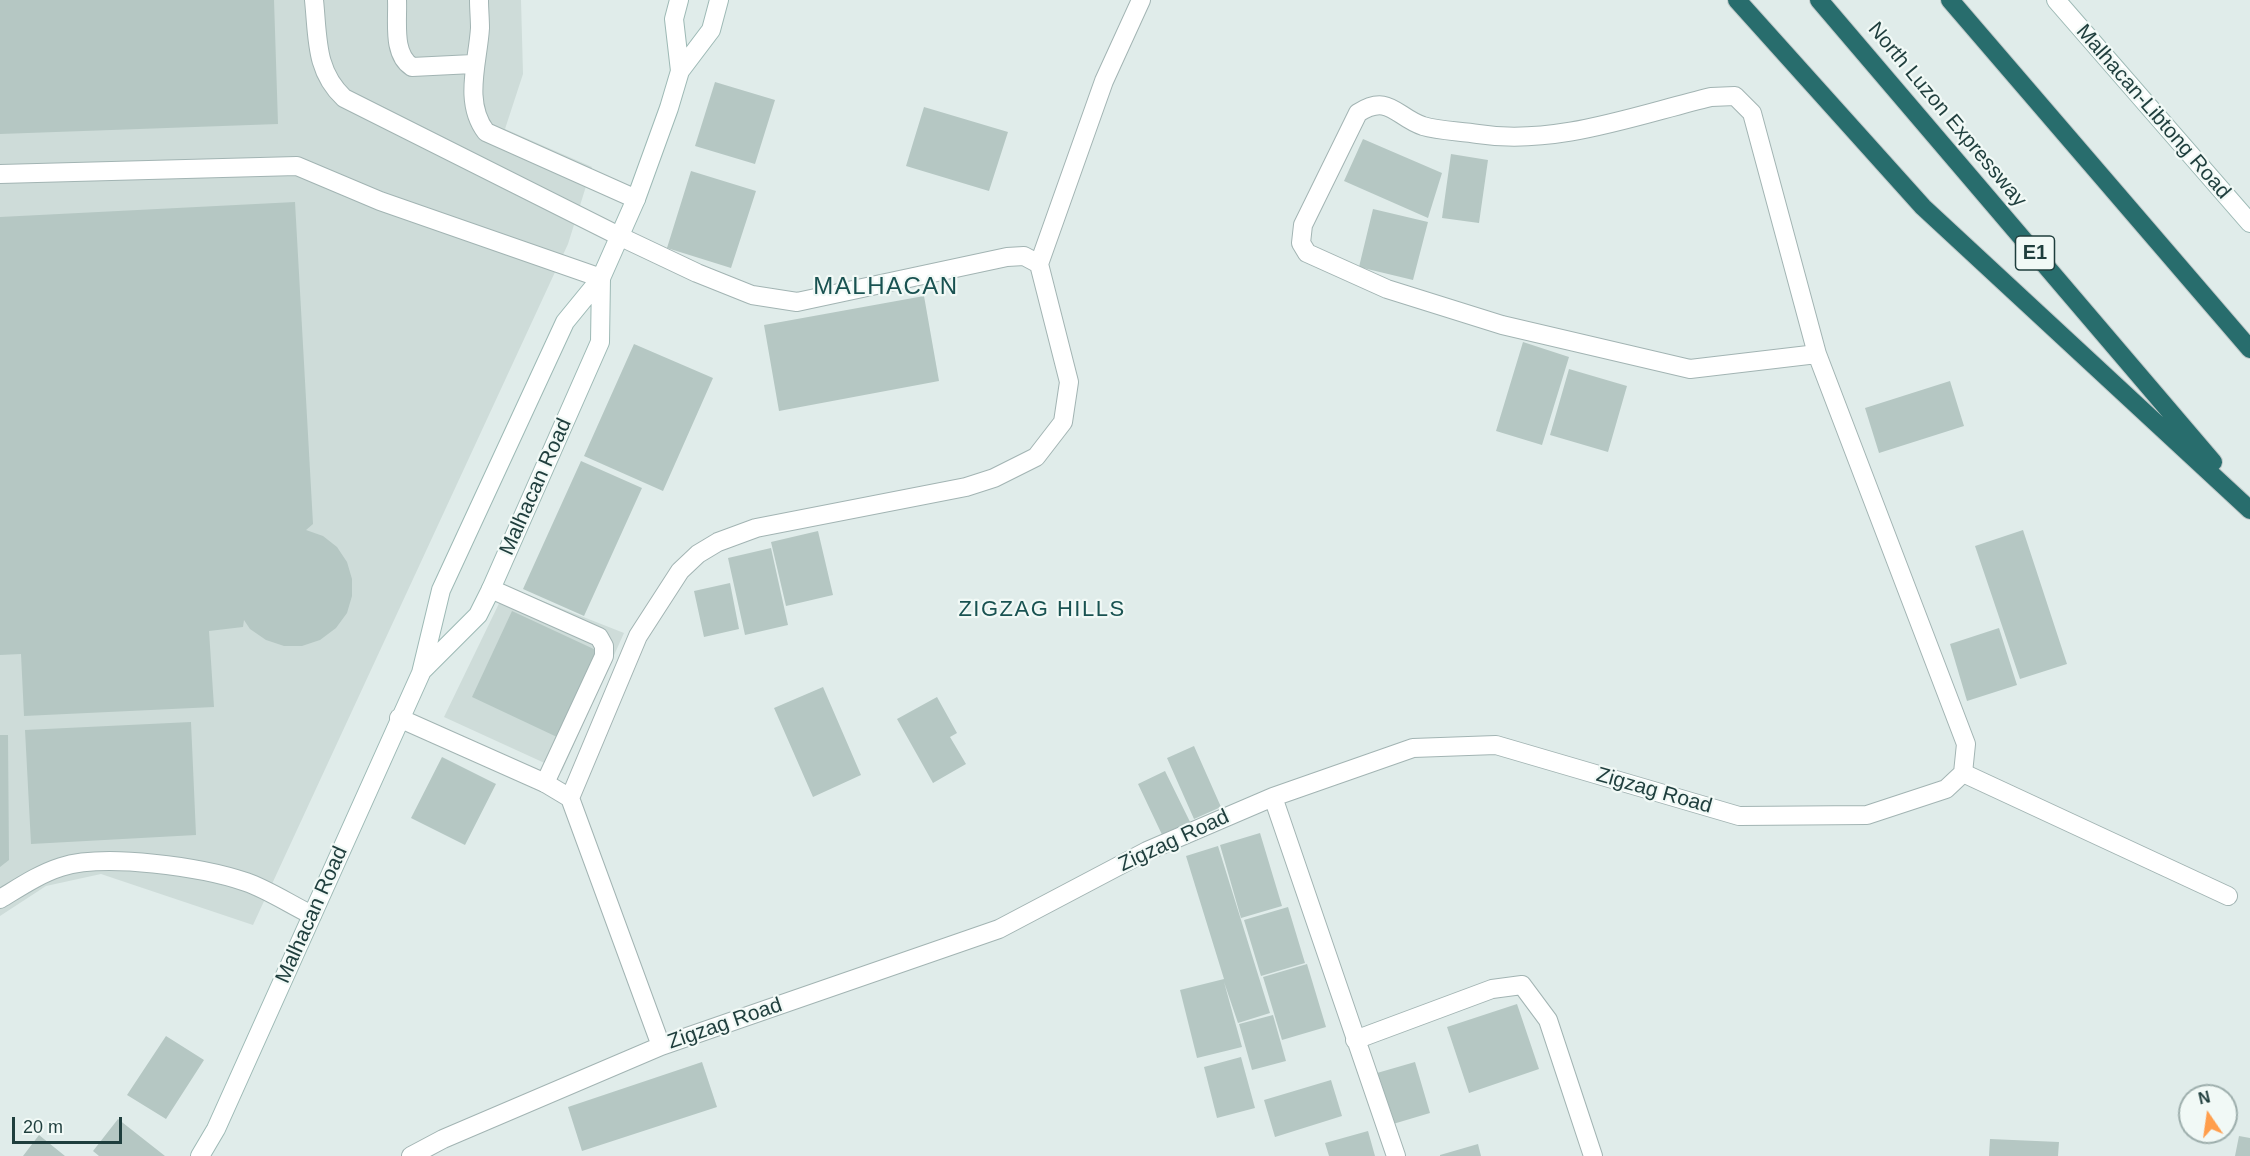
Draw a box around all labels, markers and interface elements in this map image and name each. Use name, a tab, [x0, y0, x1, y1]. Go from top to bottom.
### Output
street label: North Luzon Expressway	[1862, 17, 2032, 213]
street label: Malhacan-Libtong Road	[2070, 20, 2236, 204]
road number: E1	[2016, 236, 2054, 270]
district label: MALHACAN	[813, 273, 959, 301]
street label: Malhacan Road	[495, 415, 577, 559]
district label: ZIGZAG HILLS	[958, 597, 1126, 623]
street label: Zigzag Road	[1593, 762, 1715, 820]
street label: Zigzag Road	[1115, 804, 1233, 878]
street label: Malhacan Road	[271, 843, 353, 987]
street label: Zigzag Road	[665, 993, 785, 1055]
north arrow	[2178, 1084, 2238, 1144]
text: N	[2197, 1088, 2212, 1108]
scale bar	[15, 1105, 124, 1143]
text: 20 m	[23, 1117, 63, 1137]

